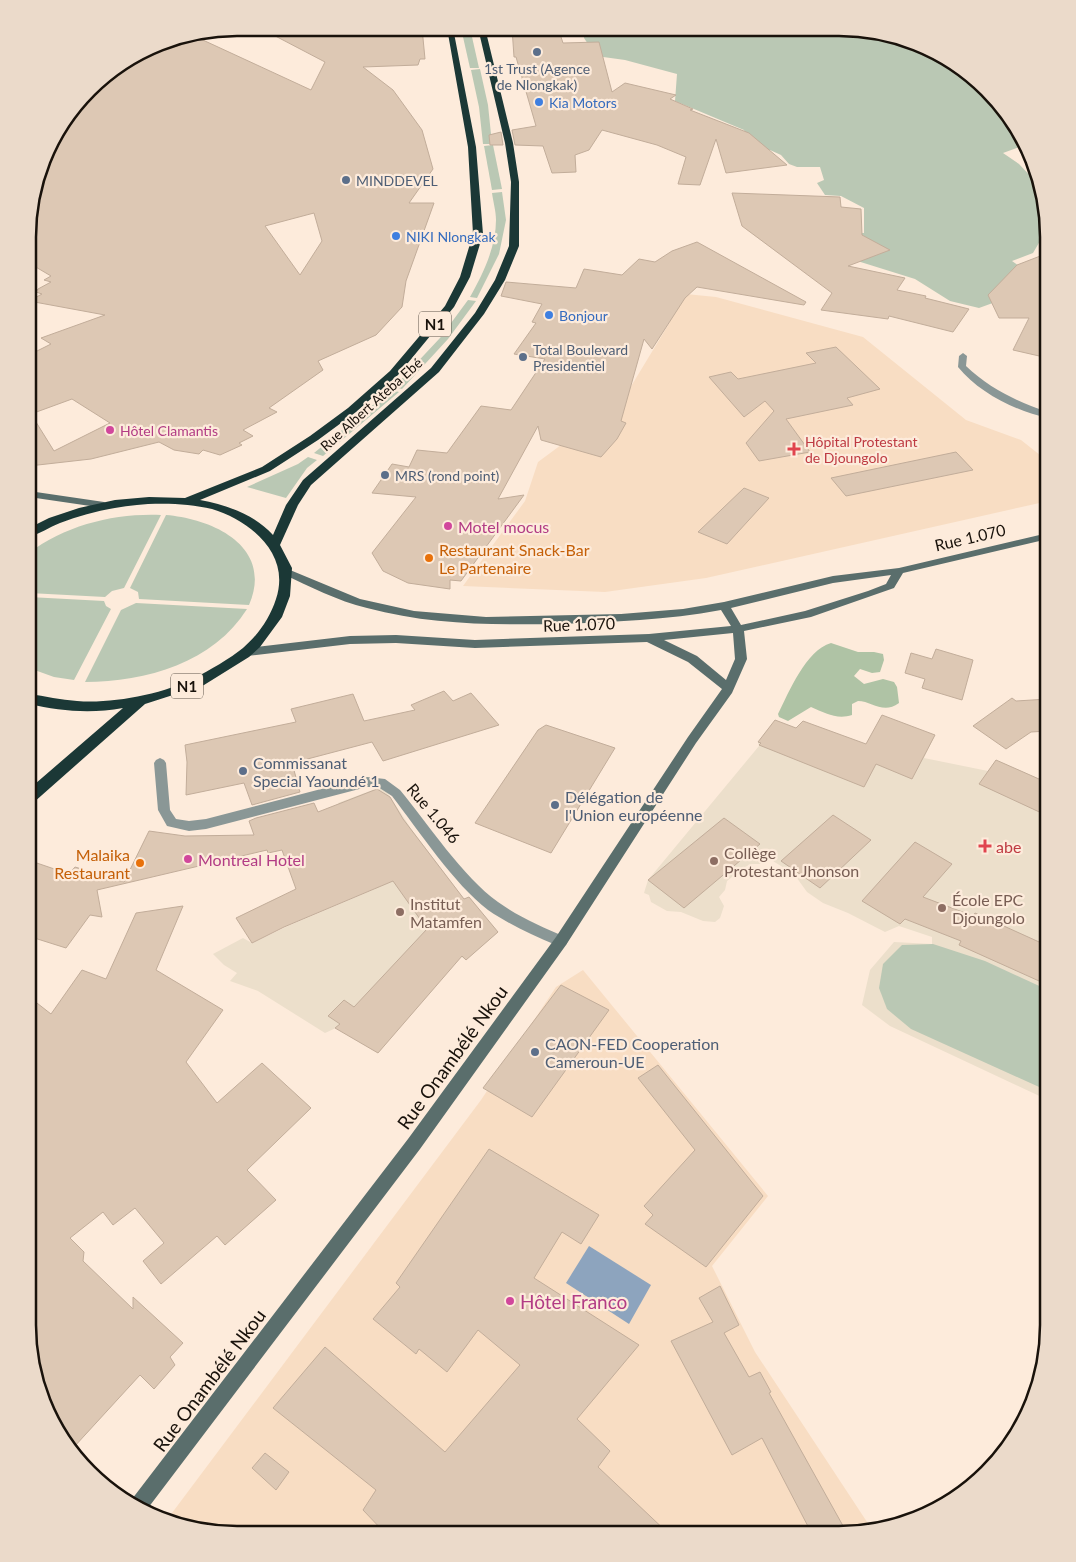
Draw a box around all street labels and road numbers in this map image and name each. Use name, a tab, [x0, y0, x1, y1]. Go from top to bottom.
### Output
road number: N1	[419, 312, 451, 336]
street label: Rue Albert Ateba Ebé	[317, 354, 425, 454]
street label: Rue 1.070	[933, 520, 1007, 554]
street label: Rue 1.070	[543, 613, 615, 635]
road number: N1	[171, 674, 203, 698]
street label: Rue 1.046	[404, 779, 464, 847]
street label: Rue Onambélé Nkou	[392, 980, 512, 1134]
street label: Rue Onambélé Nkou	[148, 1304, 270, 1456]

